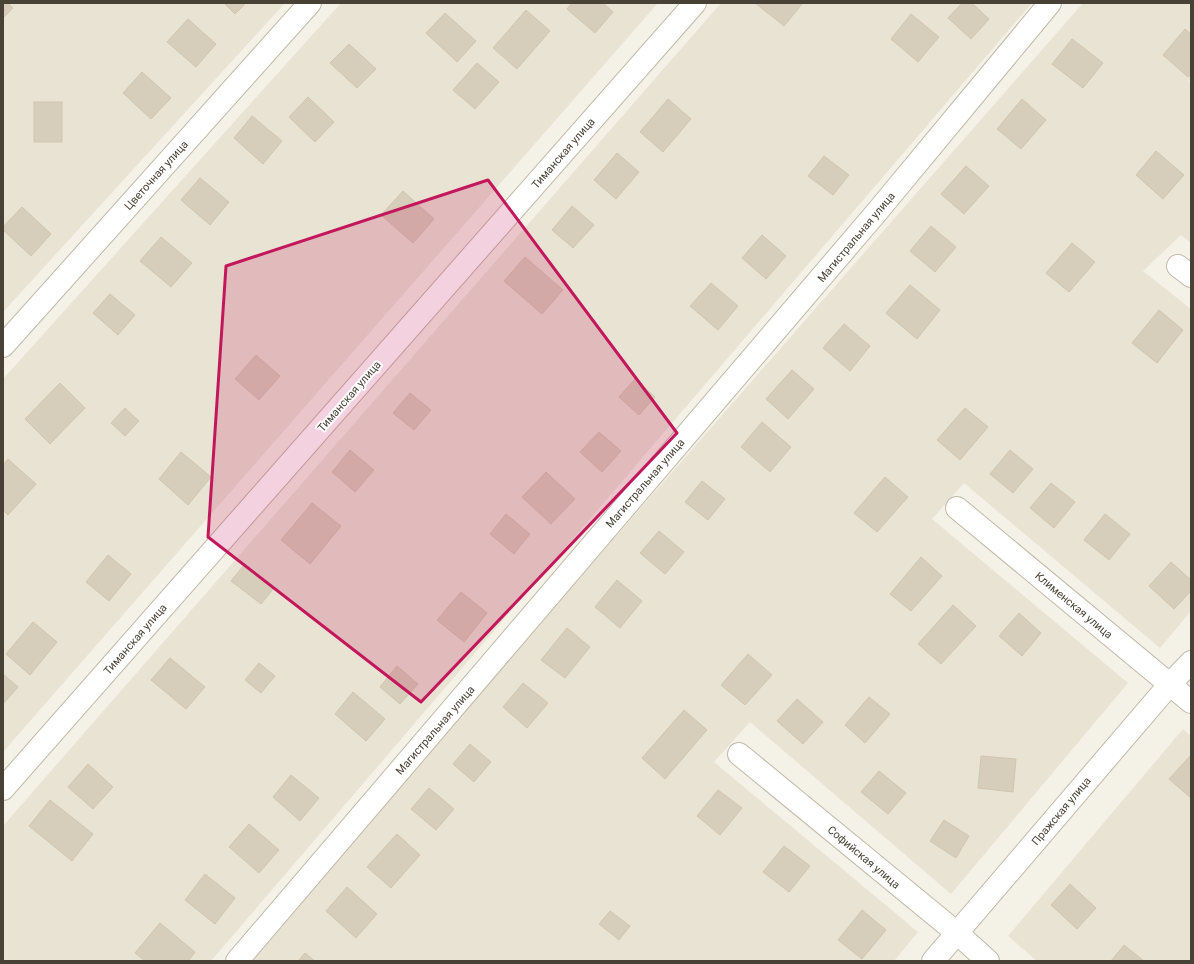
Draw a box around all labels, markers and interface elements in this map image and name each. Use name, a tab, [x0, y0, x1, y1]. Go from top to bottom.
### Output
street label: Тиманская улица	[529, 115, 598, 191]
street label: Цветочная улица	[122, 138, 191, 213]
street label: Магистральная улица	[815, 190, 898, 285]
street label: Тиманская улица	[315, 358, 384, 434]
street label: Магистральная улица	[603, 436, 687, 530]
street label: Клименская улица	[1032, 569, 1115, 641]
street label: Тиманская улица	[101, 601, 170, 677]
street label: Магистральная улица	[393, 683, 477, 777]
street label: Пражская улица	[1029, 775, 1094, 848]
street label: Софийская улица	[825, 823, 903, 892]

